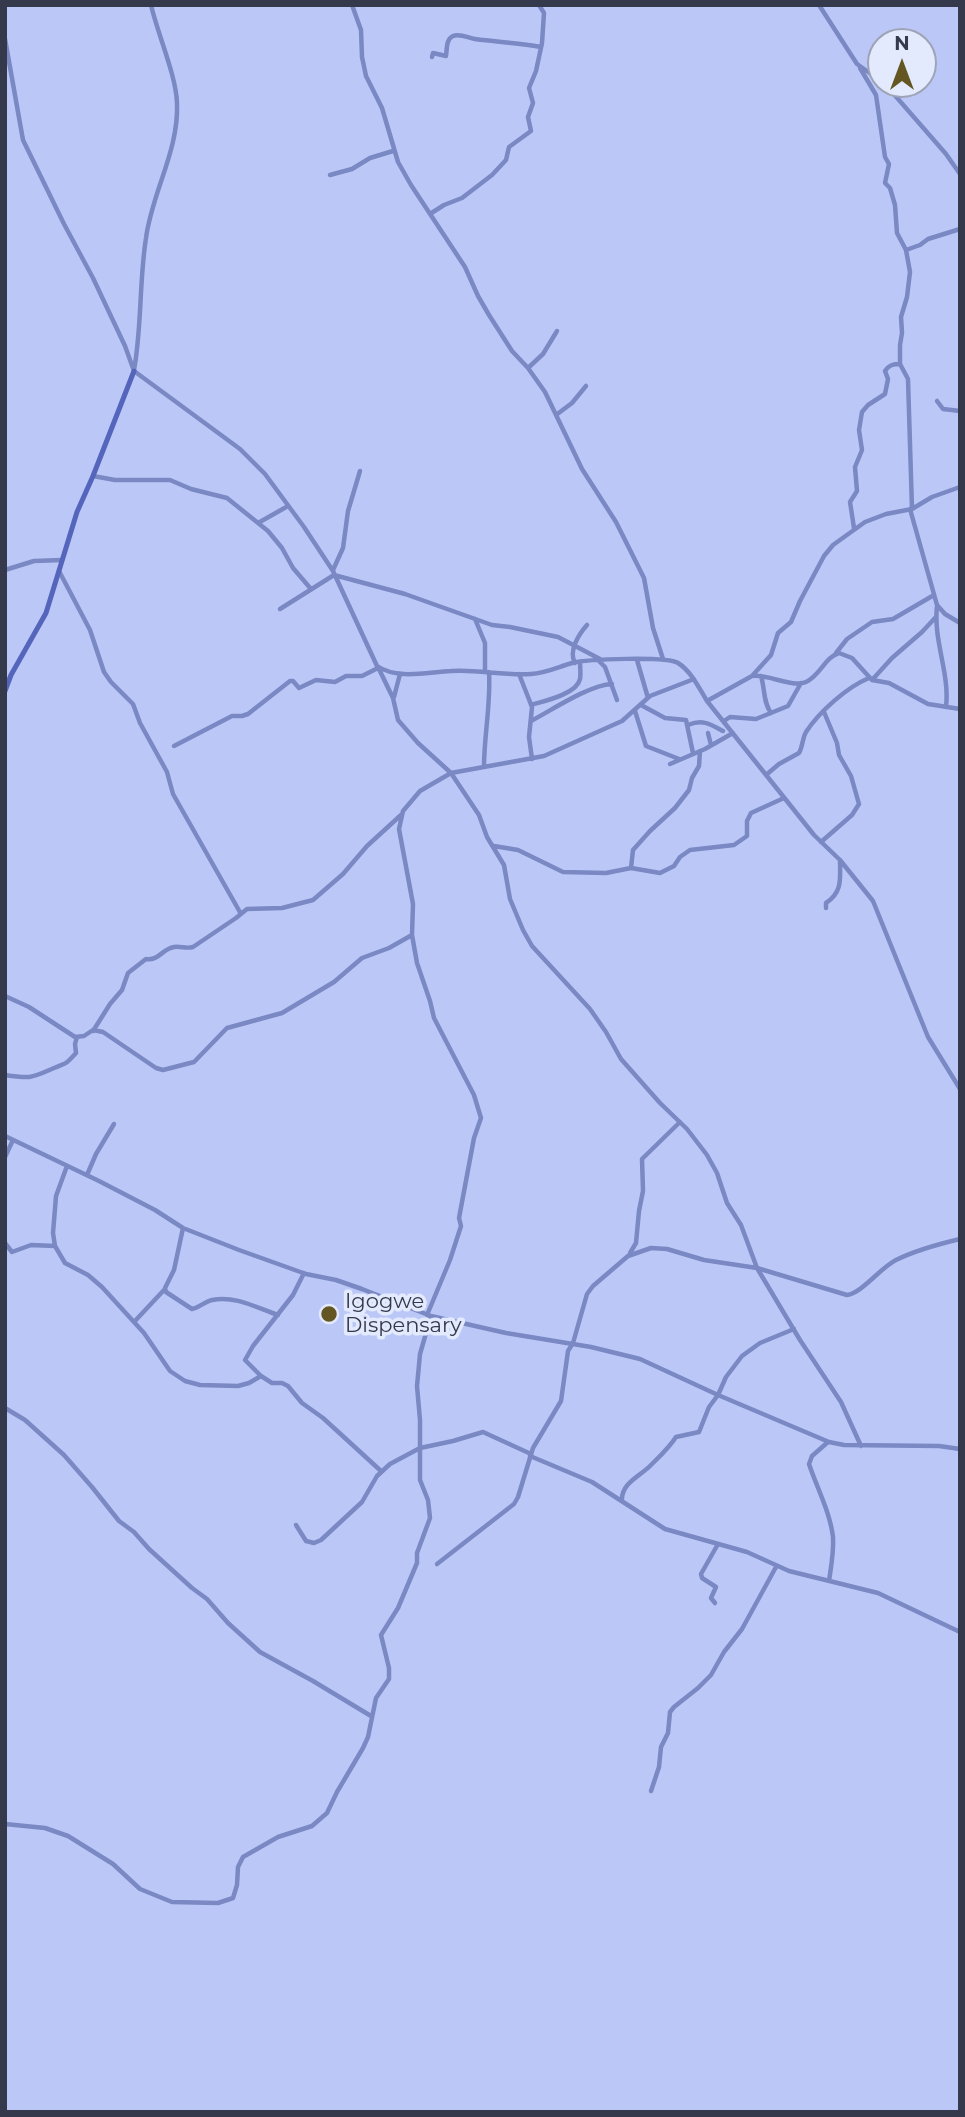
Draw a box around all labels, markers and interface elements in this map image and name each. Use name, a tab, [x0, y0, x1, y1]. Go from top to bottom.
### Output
north arrow	[867, 28, 937, 98]
text: N	[894, 32, 910, 55]
place label: Igogwe Dispensary	[345, 1289, 462, 1339]
marker: Igogwe Dispensary	[319, 1304, 339, 1324]

